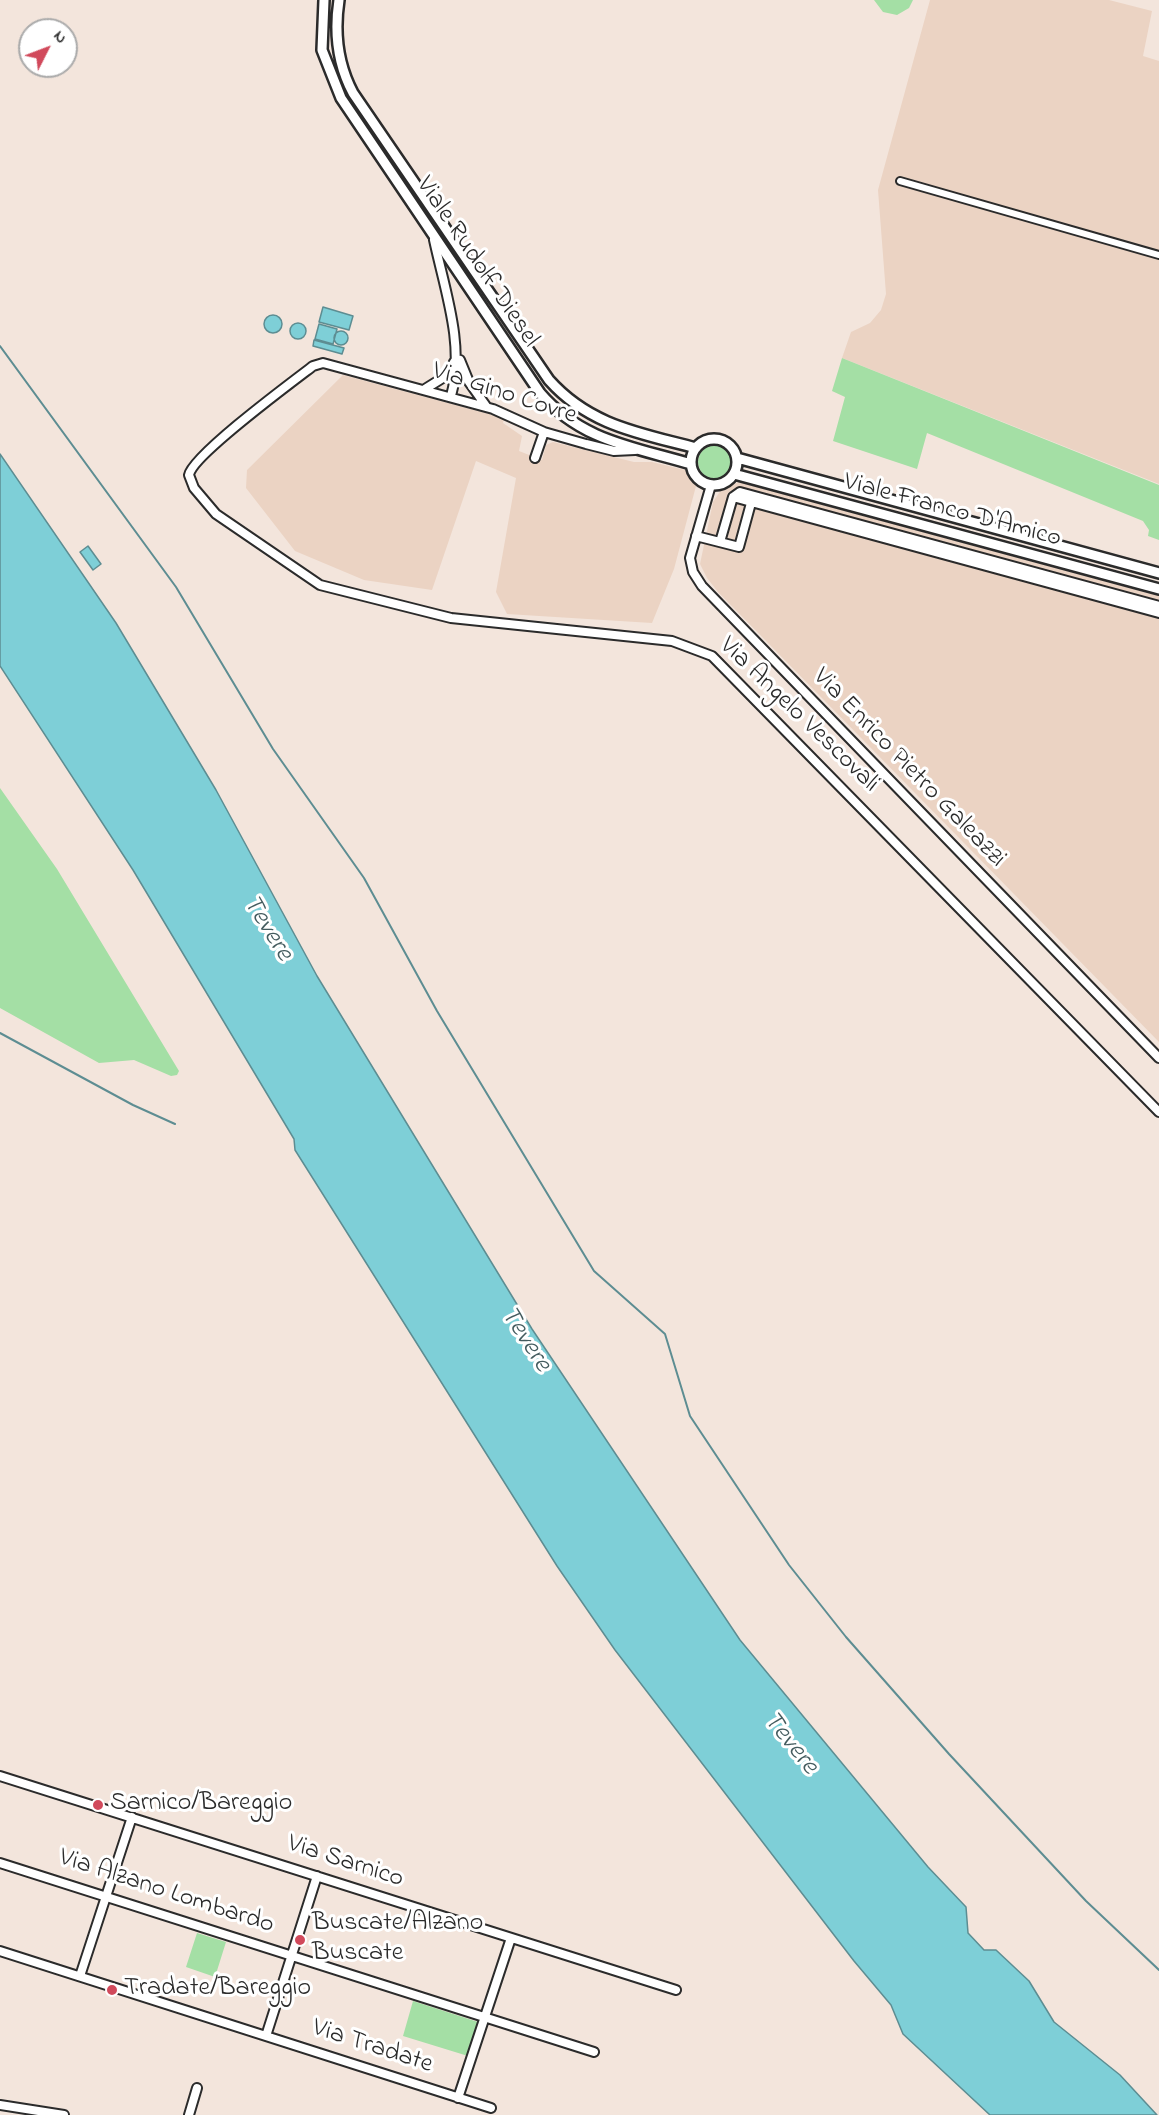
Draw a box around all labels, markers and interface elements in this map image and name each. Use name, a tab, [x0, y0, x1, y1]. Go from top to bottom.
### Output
north arrow	[18, 18, 78, 78]
text: N	[47, 25, 72, 49]
street label: Viale Rudolf Diesel	[407, 172, 545, 354]
street label: Via Gino Covre	[428, 357, 580, 433]
street label: Viale Franco D'Amico	[840, 468, 1064, 556]
street label: Via Angelo Vescovali	[711, 632, 885, 800]
street label: Via Enrico Pietro Galeazzi	[805, 663, 1011, 875]
water label: Tevere	[233, 890, 299, 968]
water label: Tevere	[491, 1301, 557, 1379]
water label: Tevere	[754, 1706, 824, 1782]
place label: Sarnico/Bareggio	[110, 1789, 292, 1821]
marker: Sarnico/Bareggio	[91, 1798, 105, 1812]
street label: Via Sarnico	[283, 1830, 407, 1896]
street label: Via Alzano Lombardo	[55, 1844, 277, 1942]
place label: Buscate/Alzano Buscate	[312, 1909, 483, 1970]
marker: Buscate/Alzano Buscate	[293, 1933, 307, 1947]
place label: Tradate/Bareggio	[124, 1974, 311, 2006]
marker: Tradate/Bareggio	[105, 1983, 119, 1997]
street label: Via Tradate	[308, 2014, 436, 2082]

